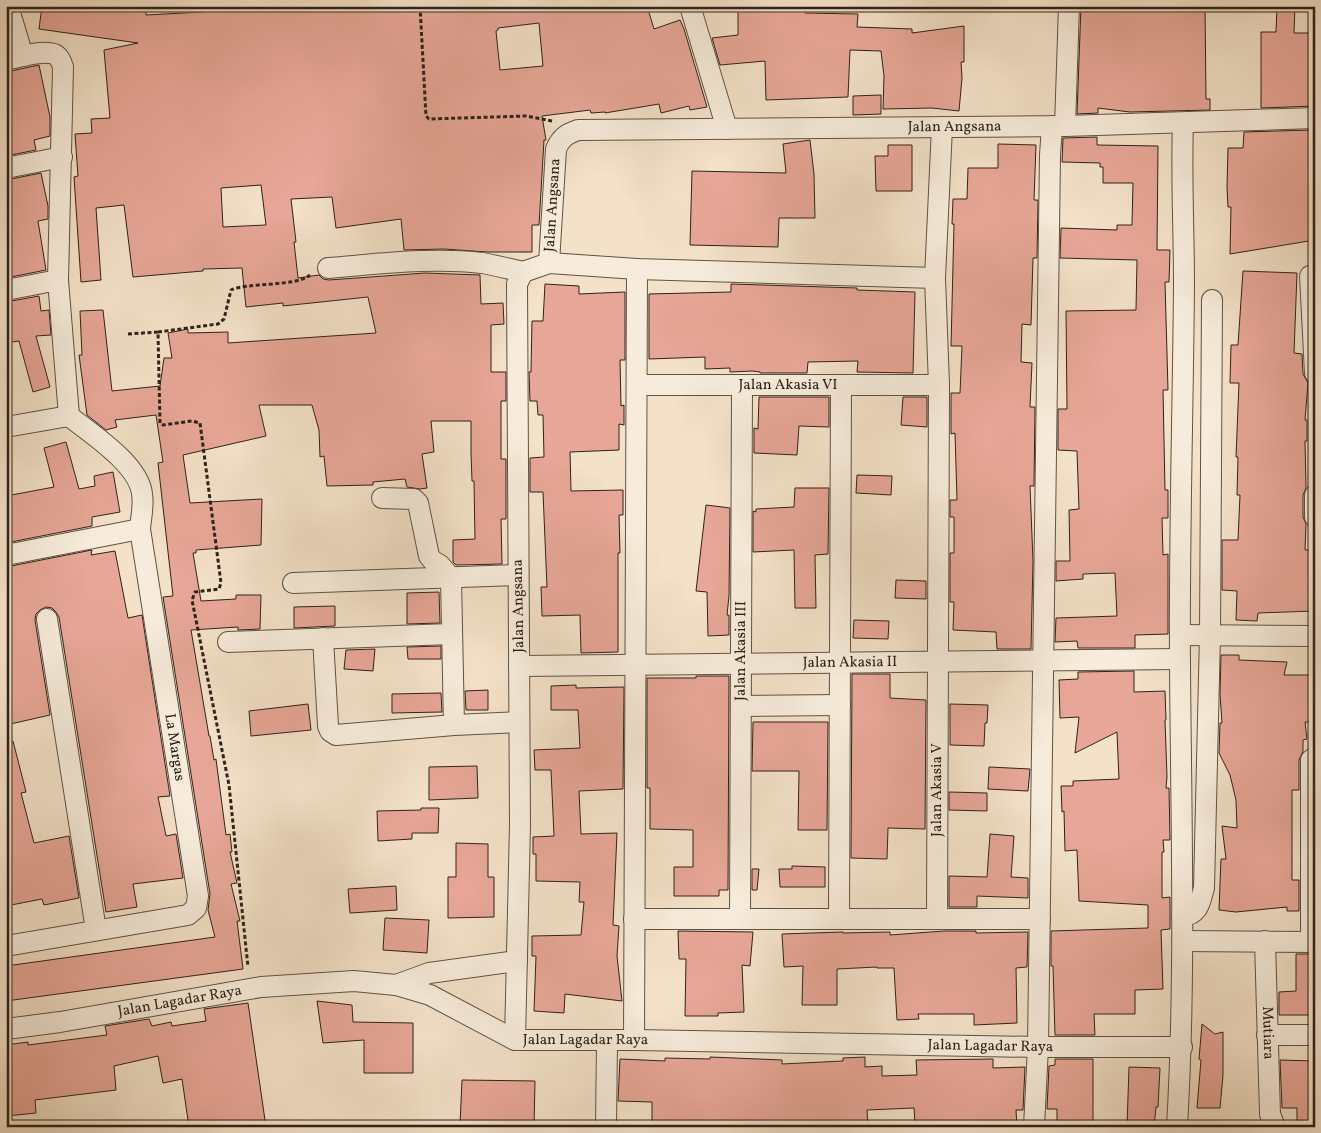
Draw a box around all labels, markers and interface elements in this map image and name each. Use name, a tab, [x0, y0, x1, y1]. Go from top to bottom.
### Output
street label: Jalan Angsana	[908, 116, 1002, 138]
street label: Jalan Angsana	[539, 158, 566, 253]
street label: Jalan Akasia VI	[738, 375, 838, 396]
street label: Jalan Angsana	[508, 559, 530, 653]
street label: Jalan Akasia III	[730, 601, 752, 701]
street label: Jalan Akasia II	[803, 651, 897, 673]
street label: La Margas	[159, 712, 190, 783]
street label: Jalan Akasia V	[927, 743, 948, 837]
street label: Jalan Lagadar Raya	[116, 980, 243, 1022]
street label: Mutiara	[1256, 1006, 1279, 1060]
street label: Jalan Lagadar Raya	[523, 1029, 649, 1051]
street label: Jalan Lagadar Raya	[927, 1035, 1053, 1058]

